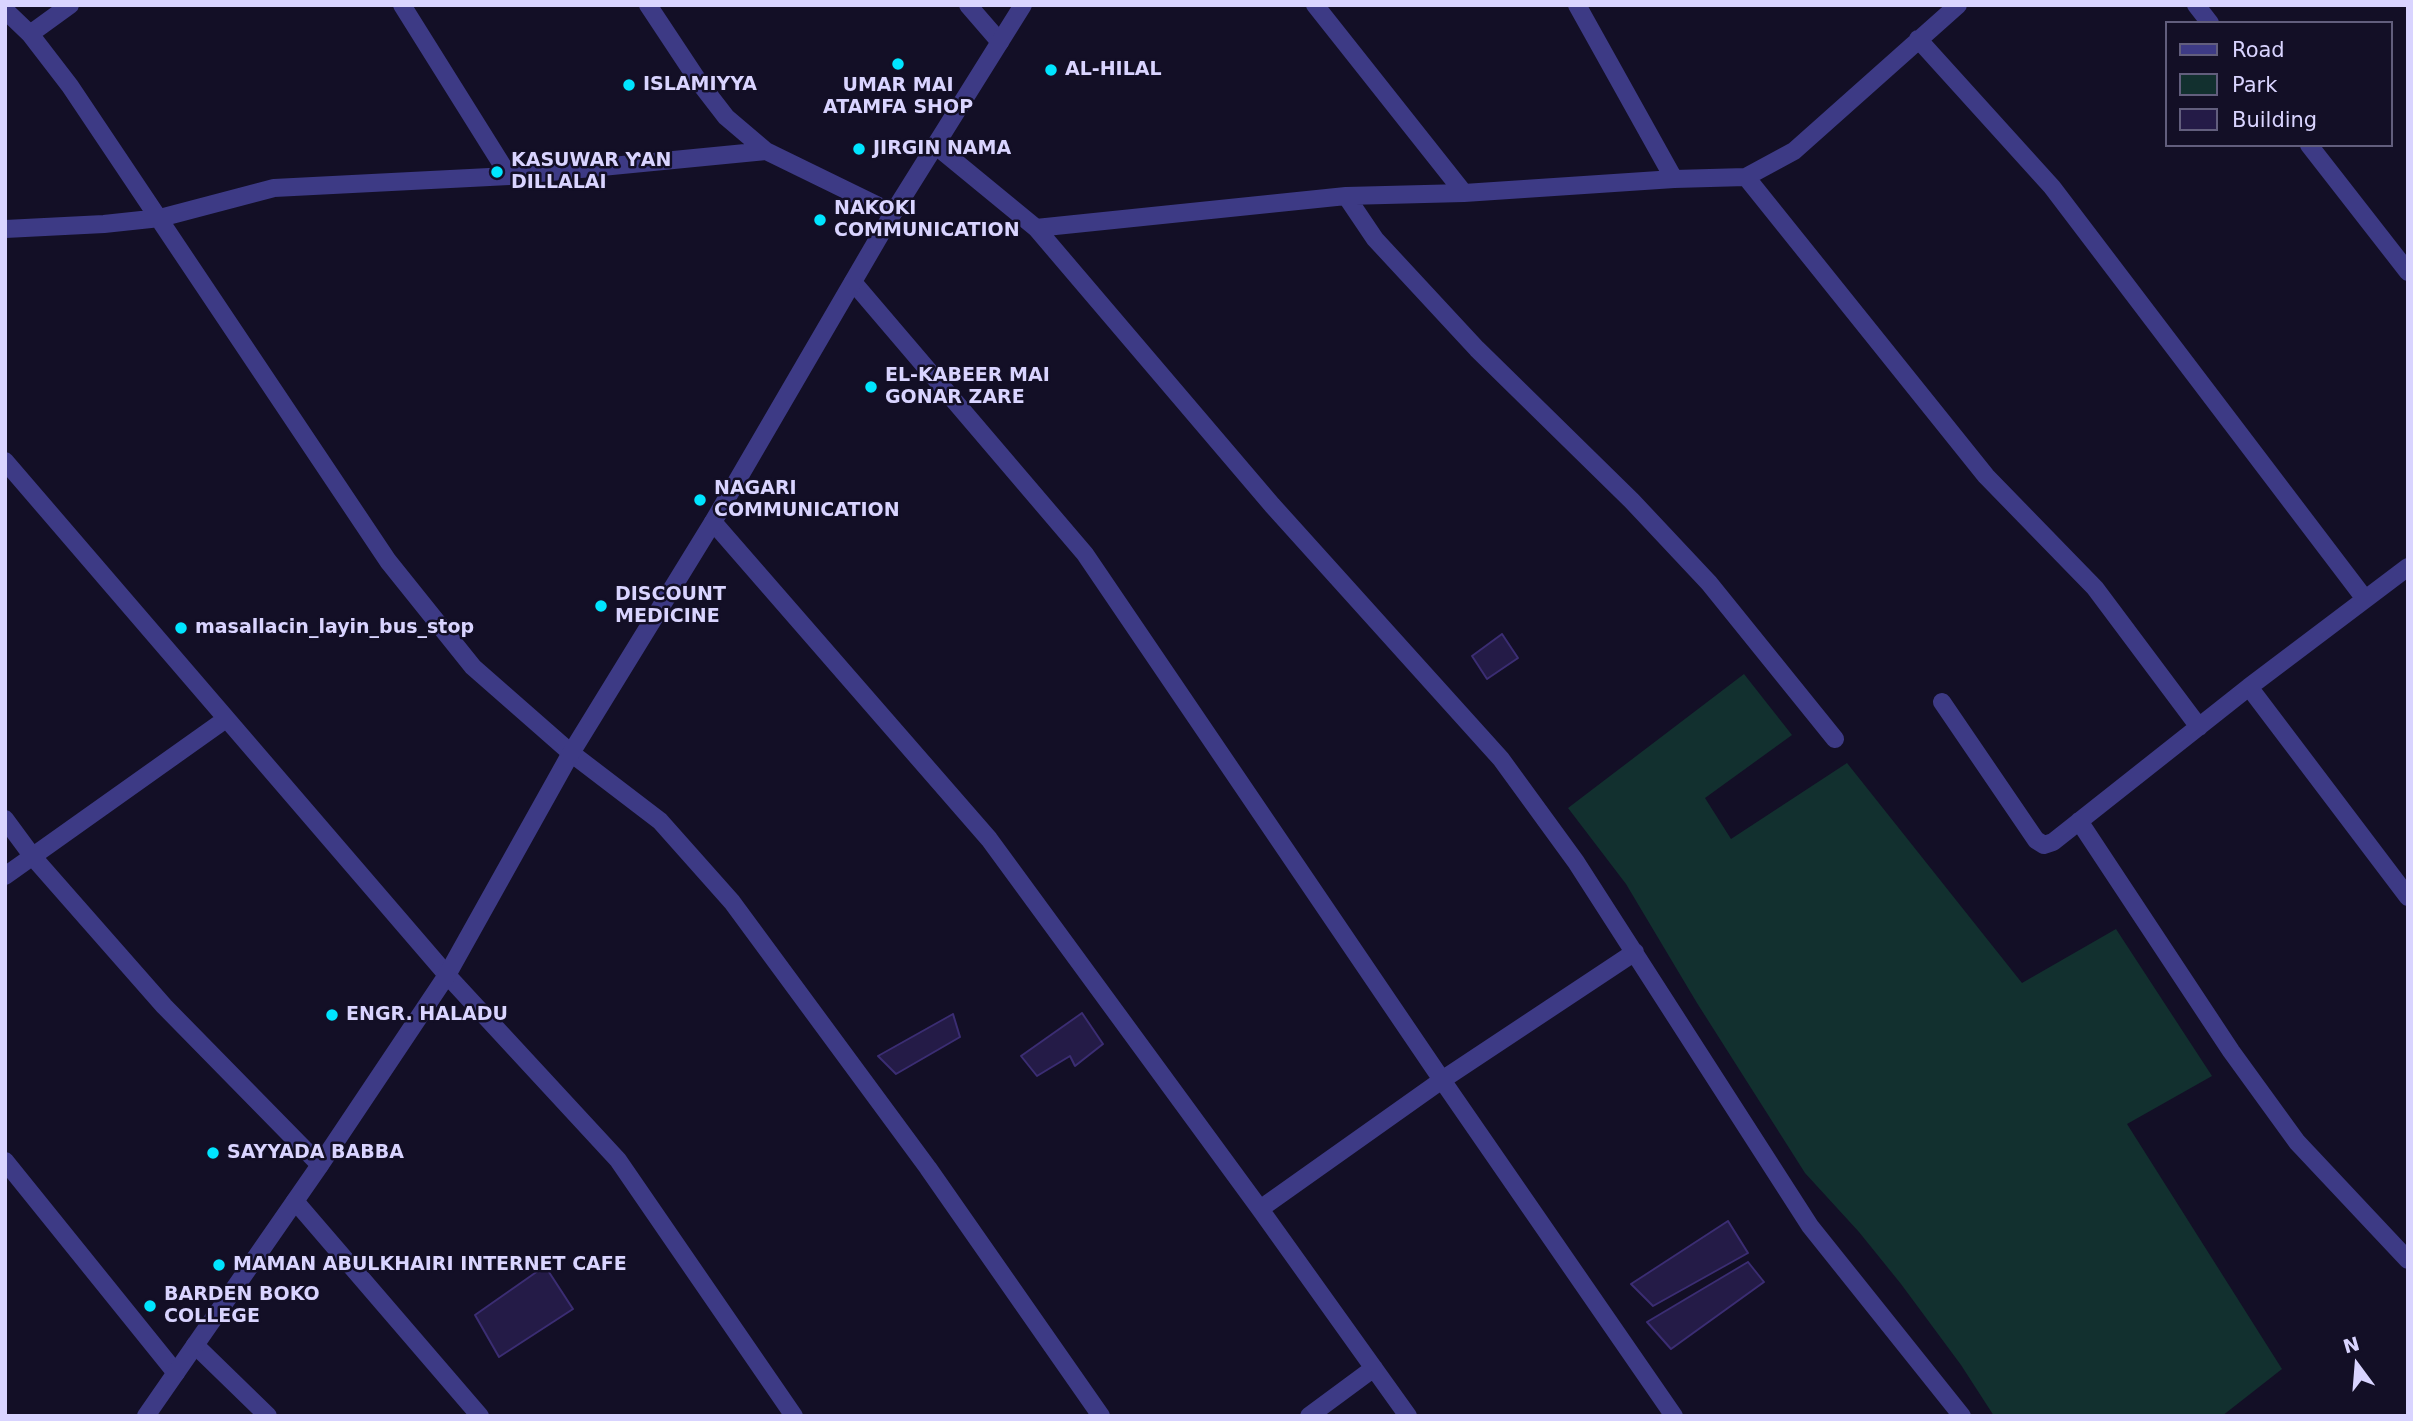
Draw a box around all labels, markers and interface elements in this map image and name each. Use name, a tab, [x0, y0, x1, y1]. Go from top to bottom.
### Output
legend	[2164, 21, 2392, 147]
text: Road	[2232, 38, 2285, 62]
marker: UMAR MAI ATAMFA SHOP	[890, 56, 906, 72]
place label: AL-HILAL	[1065, 59, 1162, 81]
marker: AL-HILAL	[1043, 62, 1059, 78]
text: Park	[2232, 73, 2277, 97]
place label: ISLAMIYYA	[643, 74, 757, 96]
place label: UMAR MAI ATAMFA SHOP	[823, 75, 973, 119]
marker: ISLAMIYYA	[621, 77, 637, 93]
text: Building	[2232, 108, 2317, 132]
place label: JIRGIN NAMA	[873, 138, 1011, 160]
marker: JIRGIN NAMA	[851, 141, 867, 157]
place label: KASUWAR ƳAN DILLALAI	[511, 150, 671, 194]
marker: KASUWAR ƳAN DILLALAI	[489, 164, 505, 180]
place label: NAKOKI COMMUNICATION	[834, 198, 1020, 242]
marker: NAKOKI COMMUNICATION	[812, 212, 828, 228]
place label: EL-KABEER MAI GONAR ZARE	[885, 365, 1050, 409]
marker: EL-KABEER MAI GONAR ZARE	[863, 379, 879, 395]
place label: NAGARI COMMUNICATION	[714, 478, 900, 522]
marker: NAGARI COMMUNICATION	[692, 492, 708, 508]
place label: DISCOUNT MEDICINE	[615, 584, 726, 628]
marker: DISCOUNT MEDICINE	[593, 598, 609, 614]
place label: masallacin_layin_bus_stop	[195, 617, 474, 639]
marker: masallacin_layin_bus_stop	[173, 620, 189, 636]
place label: ENGR. HALADU	[346, 1004, 508, 1026]
marker: ENGR. HALADU	[324, 1007, 340, 1023]
place label: SAYYADA BABBA	[227, 1142, 404, 1164]
marker: SAYYADA BABBA	[205, 1145, 221, 1161]
place label: MAMAN ABULKHAIRI INTERNET CAFE	[233, 1254, 627, 1276]
marker: MAMAN ABULKHAIRI INTERNET CAFE	[211, 1257, 227, 1273]
place label: BARDEN BOKO COLLEGE	[164, 1284, 320, 1328]
marker: BARDEN BOKO COLLEGE	[142, 1298, 158, 1314]
north arrow	[2322, 1330, 2392, 1400]
text: N	[2341, 1332, 2362, 1358]

